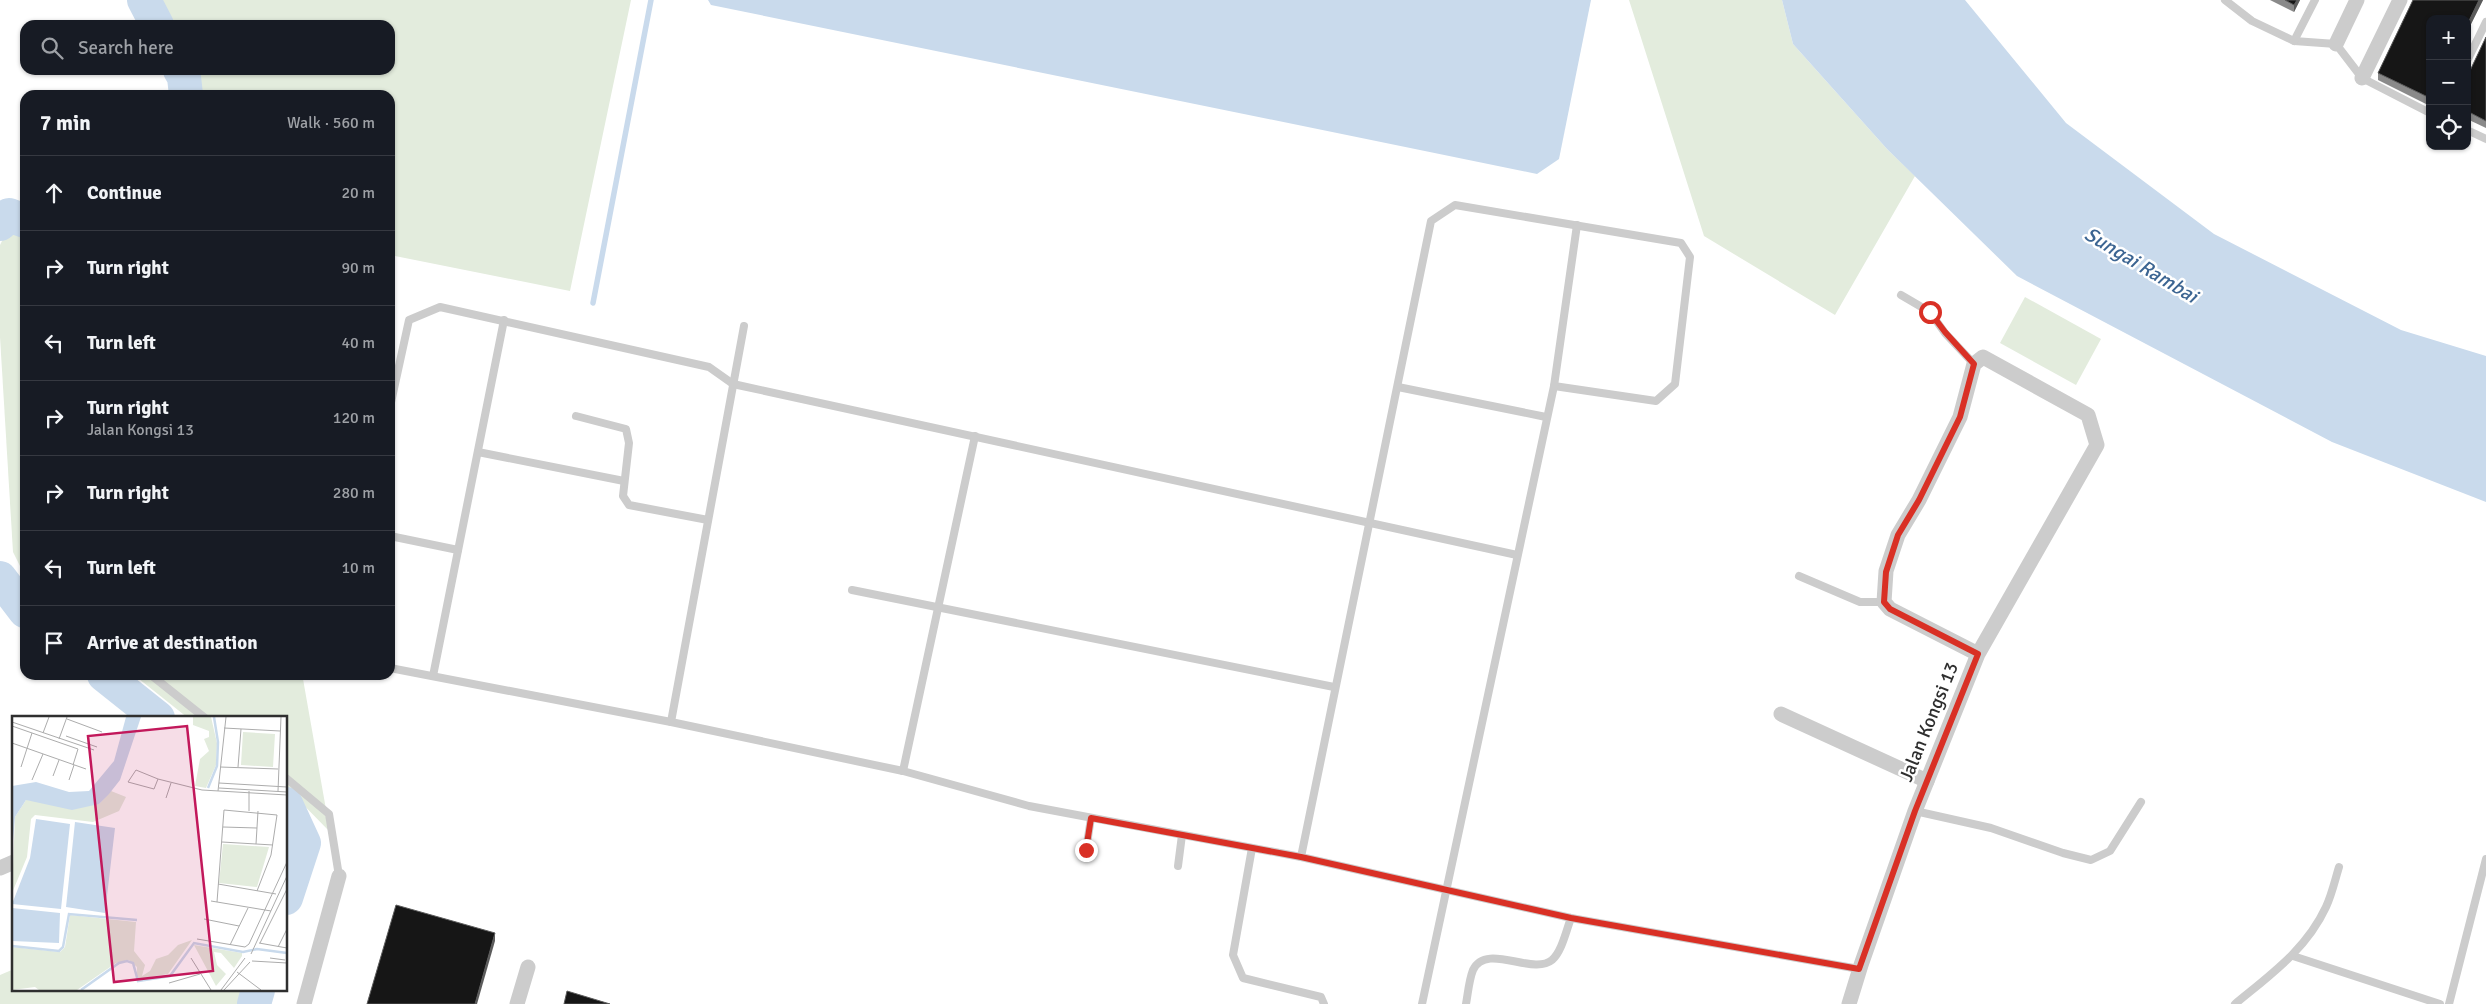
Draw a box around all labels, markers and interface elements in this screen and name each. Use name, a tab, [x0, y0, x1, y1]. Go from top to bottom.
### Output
map controls	[2426, 15, 2471, 150]
button: +	[2426, 15, 2471, 60]
search box	[20, 20, 395, 75]
icon: search	[38, 34, 66, 62]
text: Search here	[78, 36, 174, 60]
button: −	[2426, 60, 2471, 105]
button: locate	[2426, 105, 2471, 150]
text: 7 min	[40, 110, 91, 136]
text: Walk · 560 m	[287, 113, 375, 133]
icon: ahead	[40, 179, 68, 207]
text: Continue	[87, 181, 162, 205]
text: 20 m	[341, 183, 375, 203]
water label: Sungai Rambai	[2080, 221, 2203, 309]
icon: right	[40, 254, 68, 282]
text: Turn right	[87, 256, 169, 280]
text: 90 m	[341, 258, 375, 278]
route start	[1919, 301, 1942, 324]
icon: left	[40, 329, 68, 357]
text: Turn left	[87, 331, 156, 355]
text: 40 m	[341, 333, 375, 353]
text: Turn right	[87, 396, 169, 420]
icon: right	[40, 404, 68, 432]
text: 120 m	[333, 408, 375, 428]
text: Jalan Kongsi 13	[87, 420, 194, 440]
icon: right	[40, 479, 68, 507]
text: Turn right	[87, 481, 169, 505]
text: 280 m	[333, 483, 375, 503]
icon: left	[40, 554, 68, 582]
text: Turn left	[87, 556, 156, 580]
text: 10 m	[341, 558, 375, 578]
icon: arrive	[40, 629, 68, 657]
text: Arrive at destination	[87, 631, 258, 655]
street label: Jalan Kongsi 13	[1894, 659, 1964, 785]
inset map	[12, 716, 288, 992]
route end	[1075, 839, 1098, 862]

